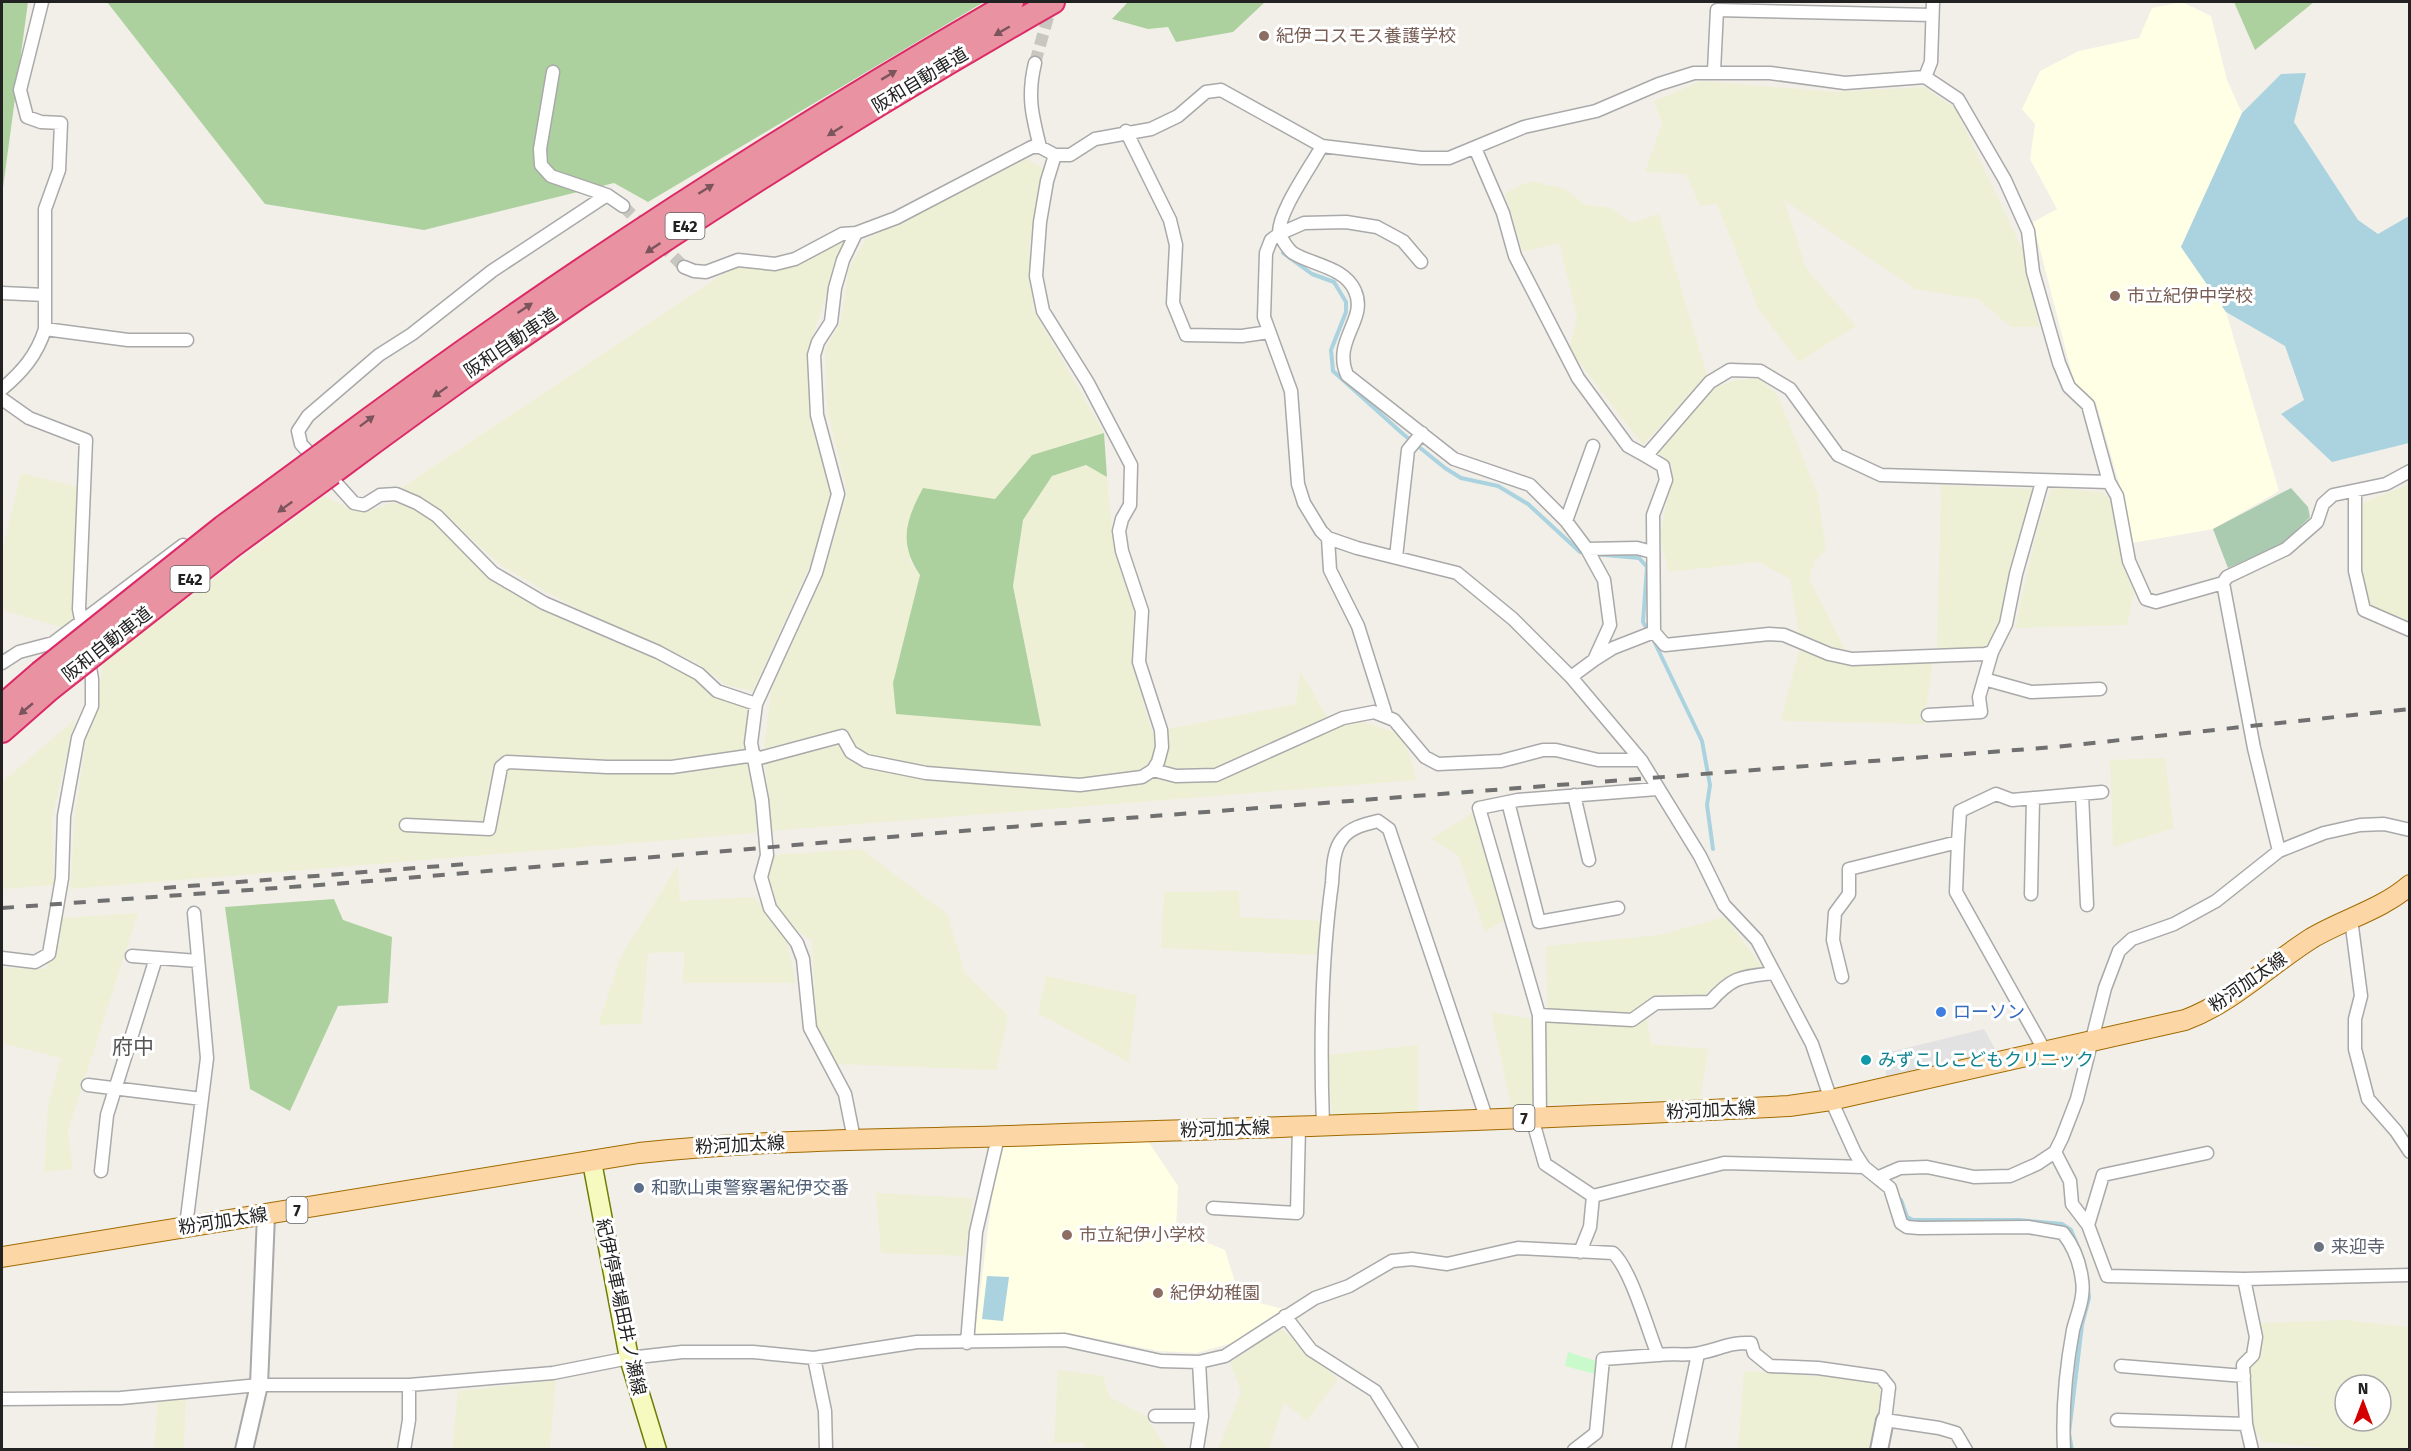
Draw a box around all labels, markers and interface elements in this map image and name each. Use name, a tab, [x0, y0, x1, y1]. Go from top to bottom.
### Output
one-way arrow	[994, 25, 1010, 36]
place label: 紀伊コスモス養護学校	[1276, 25, 1456, 47]
marker: 紀伊コスモス養護学校	[1257, 29, 1271, 43]
street label: 阪和自動車道	[868, 43, 972, 117]
one-way arrow	[881, 70, 897, 81]
one-way arrow	[827, 125, 843, 136]
one-way arrow	[697, 183, 714, 194]
road number: E42	[666, 213, 704, 239]
one-way arrow	[645, 242, 662, 253]
place label: 市立紀伊中学校	[2127, 285, 2253, 307]
marker: 市立紀伊中学校	[2108, 289, 2122, 303]
one-way arrow	[517, 302, 533, 314]
street label: 阪和自動車道	[460, 304, 562, 382]
one-way arrow	[432, 386, 448, 398]
one-way arrow	[358, 415, 374, 427]
one-way arrow	[277, 501, 292, 513]
road number: E42	[170, 566, 210, 592]
street label: 阪和自動車道	[58, 602, 156, 686]
one-way arrow	[18, 703, 34, 716]
street label: 粉河加太線	[2205, 947, 2291, 1017]
place label: ローソン	[1953, 1001, 2025, 1023]
marker: ローソン	[1934, 1005, 1948, 1019]
district label: 府中	[112, 1034, 154, 1060]
place label: みずこしこどもクリニック	[1878, 1049, 2094, 1071]
marker: みずこしこどもクリニック	[1859, 1053, 1873, 1067]
street label: 粉河加太線	[1665, 1097, 1757, 1123]
road number: 7	[1514, 1105, 1534, 1131]
street label: 粉河加太線	[1180, 1116, 1270, 1142]
street label: 粉河加太線	[694, 1132, 786, 1158]
place label: 和歌山東警察署紀伊交番	[651, 1177, 849, 1199]
marker: 和歌山東警察署紀伊交番	[632, 1181, 646, 1195]
road number: 7	[286, 1197, 308, 1223]
street label: 粉河加太線	[177, 1203, 269, 1239]
street label: 紀伊停車場田井ノ瀬線	[592, 1217, 650, 1397]
place label: 市立紀伊小学校	[1079, 1224, 1205, 1246]
marker: 市立紀伊小学校	[1060, 1228, 1074, 1242]
place label: 来迎寺	[2331, 1236, 2385, 1258]
marker: 来迎寺	[2312, 1240, 2326, 1254]
place label: 紀伊幼稚園	[1170, 1282, 1260, 1304]
marker: 紀伊幼稚園	[1151, 1286, 1165, 1300]
north arrow	[2333, 1373, 2393, 1433]
text: N	[2358, 1379, 2368, 1398]

